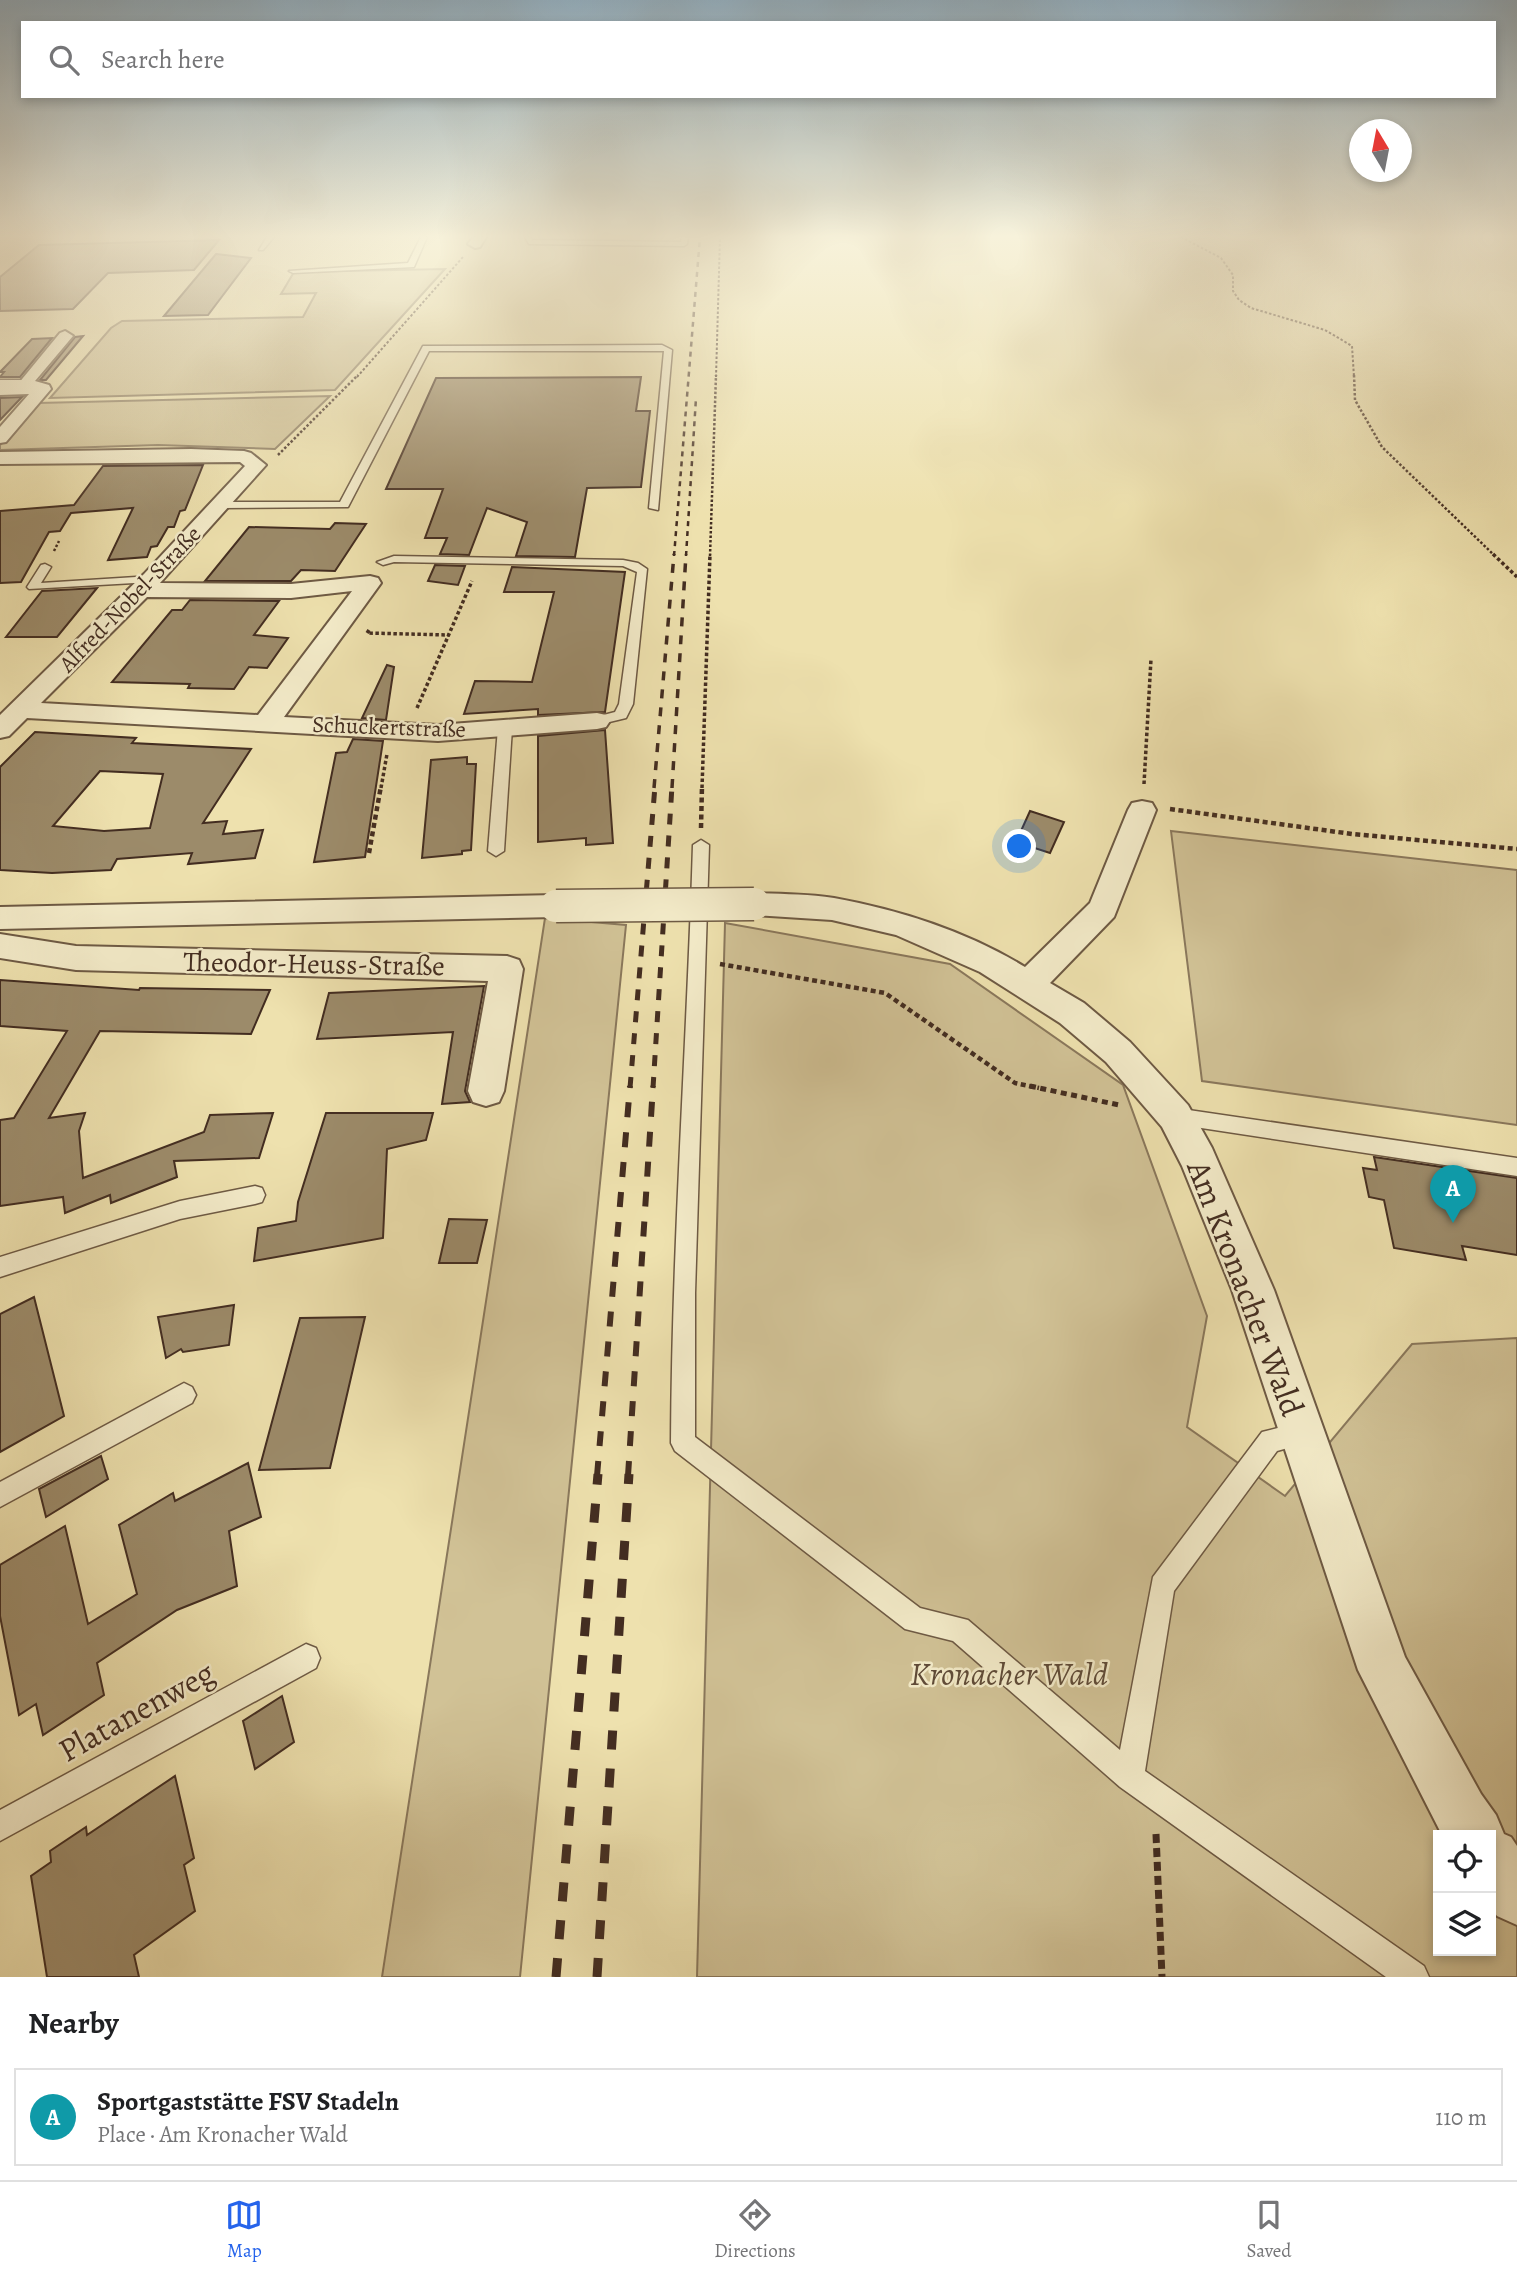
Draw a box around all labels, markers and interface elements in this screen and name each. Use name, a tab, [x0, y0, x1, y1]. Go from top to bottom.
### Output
search box	[21, 21, 1496, 98]
icon: search	[45, 41, 83, 79]
text: Search here	[101, 42, 225, 77]
north arrow	[1349, 119, 1412, 182]
street label: Alfred-Nobel-Straße	[51, 519, 208, 680]
street label: Schuckertstraße	[312, 709, 466, 745]
your location	[1002, 829, 1036, 863]
street label: Theodor-Heuss-Straße	[183, 943, 445, 985]
street label: Am Kronacher Wald	[1176, 1153, 1316, 1423]
pin: A	[1430, 1165, 1476, 1223]
street label: Platanenweg	[50, 1649, 223, 1772]
park label: Kronacher Wald	[910, 1651, 1108, 1696]
map controls	[1433, 1830, 1496, 1956]
button: locate	[1433, 1830, 1496, 1893]
button: layers	[1433, 1893, 1496, 1956]
text: Nearby	[28, 2003, 119, 2043]
text: Sportgaststätte FSV Stadeln	[97, 2084, 399, 2119]
text: A	[46, 2102, 60, 2133]
text: 110 m	[1435, 2102, 1487, 2133]
text: Place · Am Kronacher Wald	[97, 2119, 348, 2150]
tab: Map	[225, 2196, 263, 2264]
tab: Directions	[714, 2196, 796, 2264]
tab: Saved	[1247, 2196, 1292, 2264]

